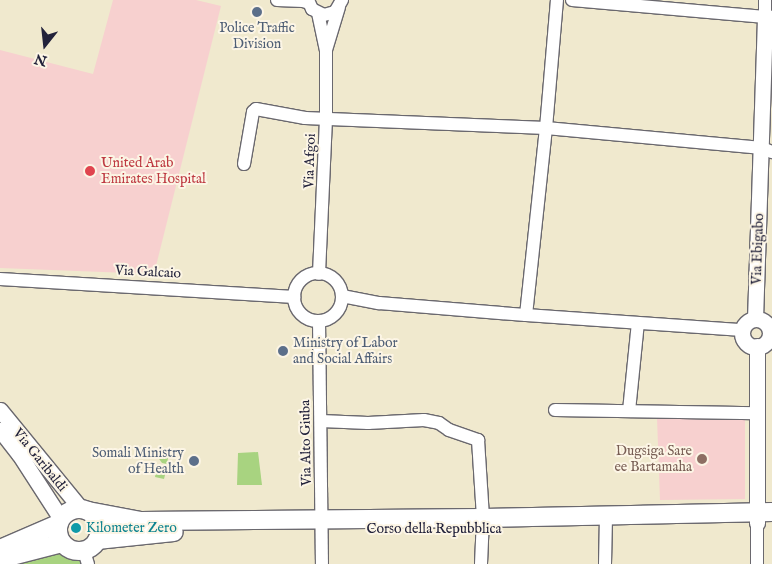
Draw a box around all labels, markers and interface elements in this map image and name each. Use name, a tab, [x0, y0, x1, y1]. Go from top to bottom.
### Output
marker: Police Traffic Division	[251, 6, 263, 18]
north arrow	[20, 20, 70, 70]
place label: Police Traffic Division	[219, 20, 295, 52]
text: N	[33, 49, 49, 70]
street label: Via Afgoi	[301, 133, 319, 189]
place label: United Arab Emirates Hospital	[101, 155, 206, 188]
marker: United Arab Emirates Hospital	[83, 164, 97, 178]
street label: Via Ebigabo	[748, 213, 768, 285]
street label: Via Galcaio	[114, 262, 182, 282]
place label: Ministry of Labor and Social Affairs	[293, 335, 398, 368]
marker: Ministry of Labor and Social Affairs	[277, 345, 289, 357]
street label: Via Alto Giuba	[297, 400, 315, 486]
street label: Via Garibaldi	[9, 425, 71, 495]
place label: Dugsiga Sare ee Bartamaha	[614, 443, 692, 476]
place label: Somali Ministry of Health	[92, 445, 184, 478]
marker: Dugsiga Sare ee Bartamaha	[696, 453, 708, 465]
marker: Somali Ministry of Health	[188, 455, 200, 467]
place label: Kilometer Zero	[86, 520, 177, 536]
street label: Corso della Repubblica	[366, 521, 502, 537]
marker: Kilometer Zero	[70, 522, 82, 534]

